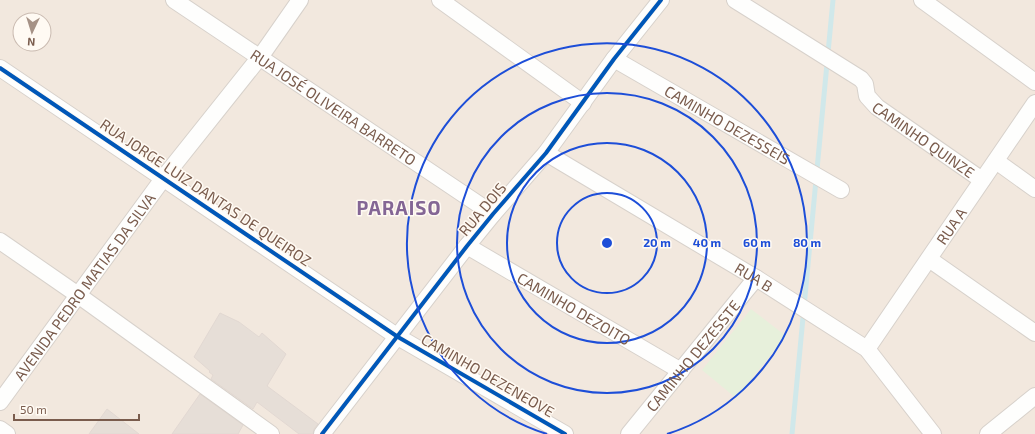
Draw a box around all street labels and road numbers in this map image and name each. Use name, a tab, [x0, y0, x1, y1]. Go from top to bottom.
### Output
street label: RUA JOSÉ OLIVEIRA BARRETO	[247, 45, 420, 169]
street label: CAMINHO DEZESSEIS	[662, 81, 793, 168]
street label: CAMINHO QUINZE	[869, 98, 978, 181]
street label: RUA JORGE LUIZ DANTAS DE QUEIROZ	[97, 115, 315, 270]
street label: RUA DOIS	[455, 179, 509, 239]
street label: AVENIDA PEDRO MATIAS DA SILVA	[10, 189, 159, 384]
street label: RUA A	[932, 204, 970, 248]
street label: RUA B	[732, 259, 776, 295]
street label: CAMINHO DEZOITO	[514, 268, 634, 349]
street label: CAMINHO DEZESSTE	[642, 296, 743, 415]
street label: CAMINHO DEZENEOVE	[418, 330, 558, 420]

